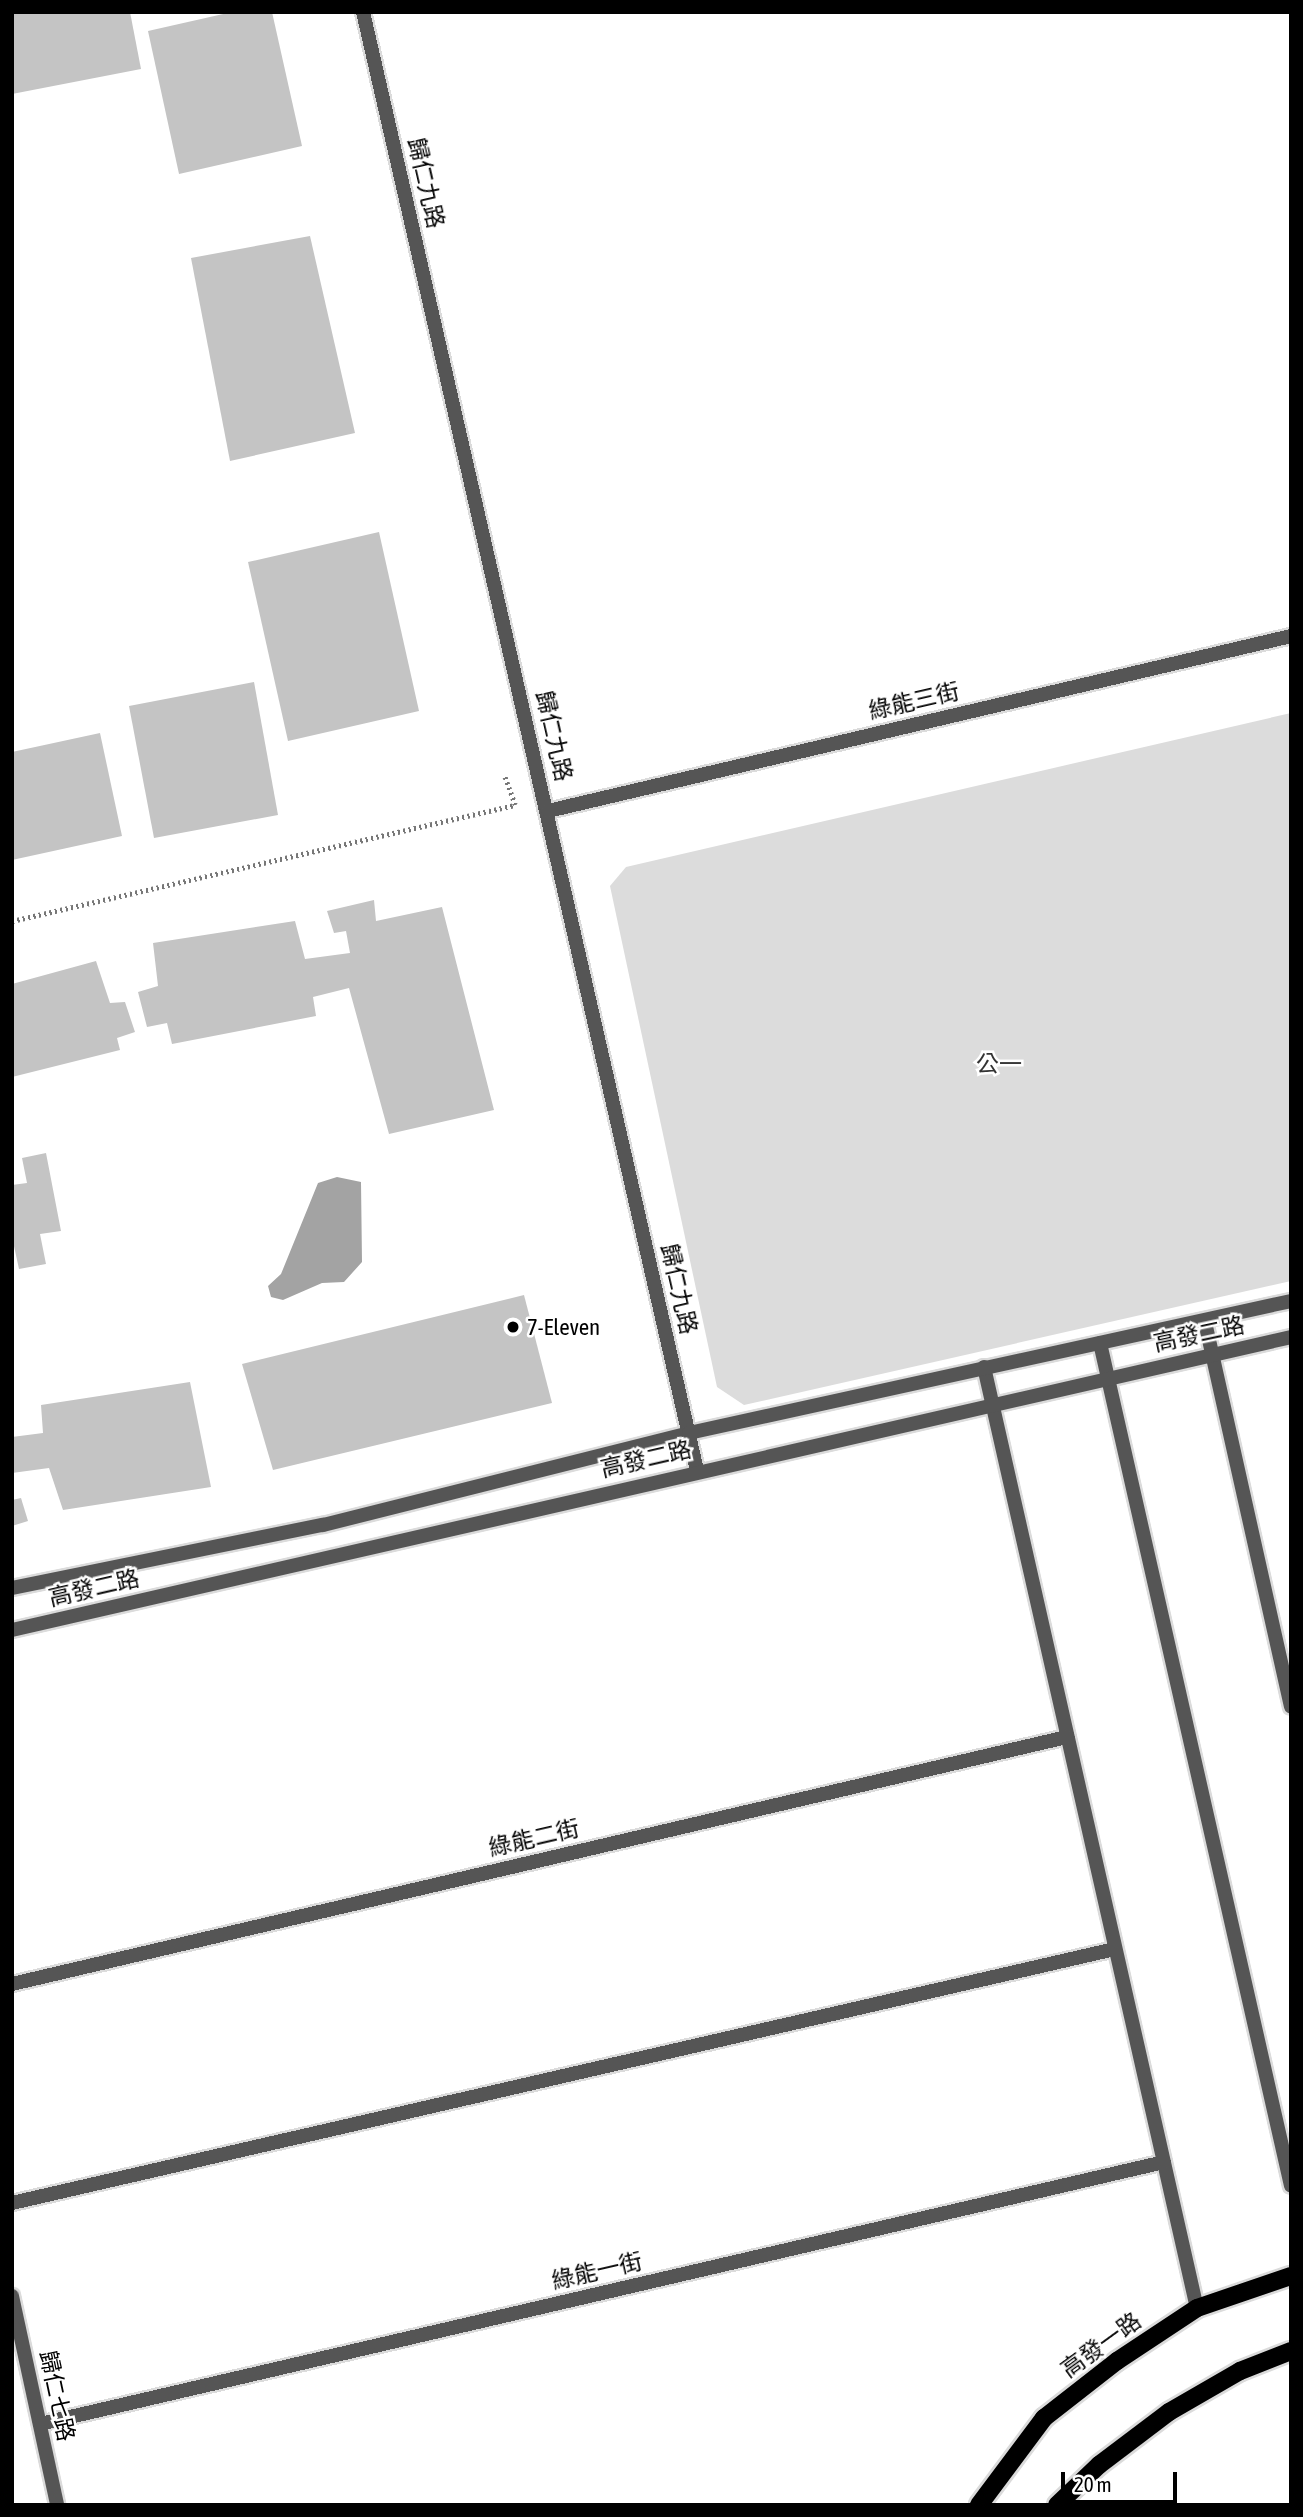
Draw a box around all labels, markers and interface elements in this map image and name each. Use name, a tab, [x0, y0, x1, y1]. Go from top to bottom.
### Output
street label: 歸仁九路	[402, 135, 450, 231]
street label: 綠能三街	[866, 677, 962, 725]
street label: 歸仁九路	[530, 688, 578, 784]
park label: 公一	[976, 1050, 1022, 1078]
street label: 歸仁九路	[655, 1241, 703, 1337]
street label: 高發二路	[1151, 1311, 1247, 1357]
place label: 7-Eleven	[527, 1313, 600, 1341]
marker: 7-Eleven	[505, 1319, 521, 1335]
street label: 高發二路	[598, 1435, 694, 1483]
street label: 高發二路	[46, 1564, 142, 1612]
street label: 綠能二街	[486, 1814, 582, 1862]
street label: 綠能一街	[549, 2247, 645, 2295]
street label: 高發一路	[1056, 2307, 1146, 2383]
street label: 歸仁七路	[34, 2348, 80, 2444]
scale bar	[1065, 2458, 1180, 2502]
text: 20 m	[1074, 2472, 1112, 2496]

